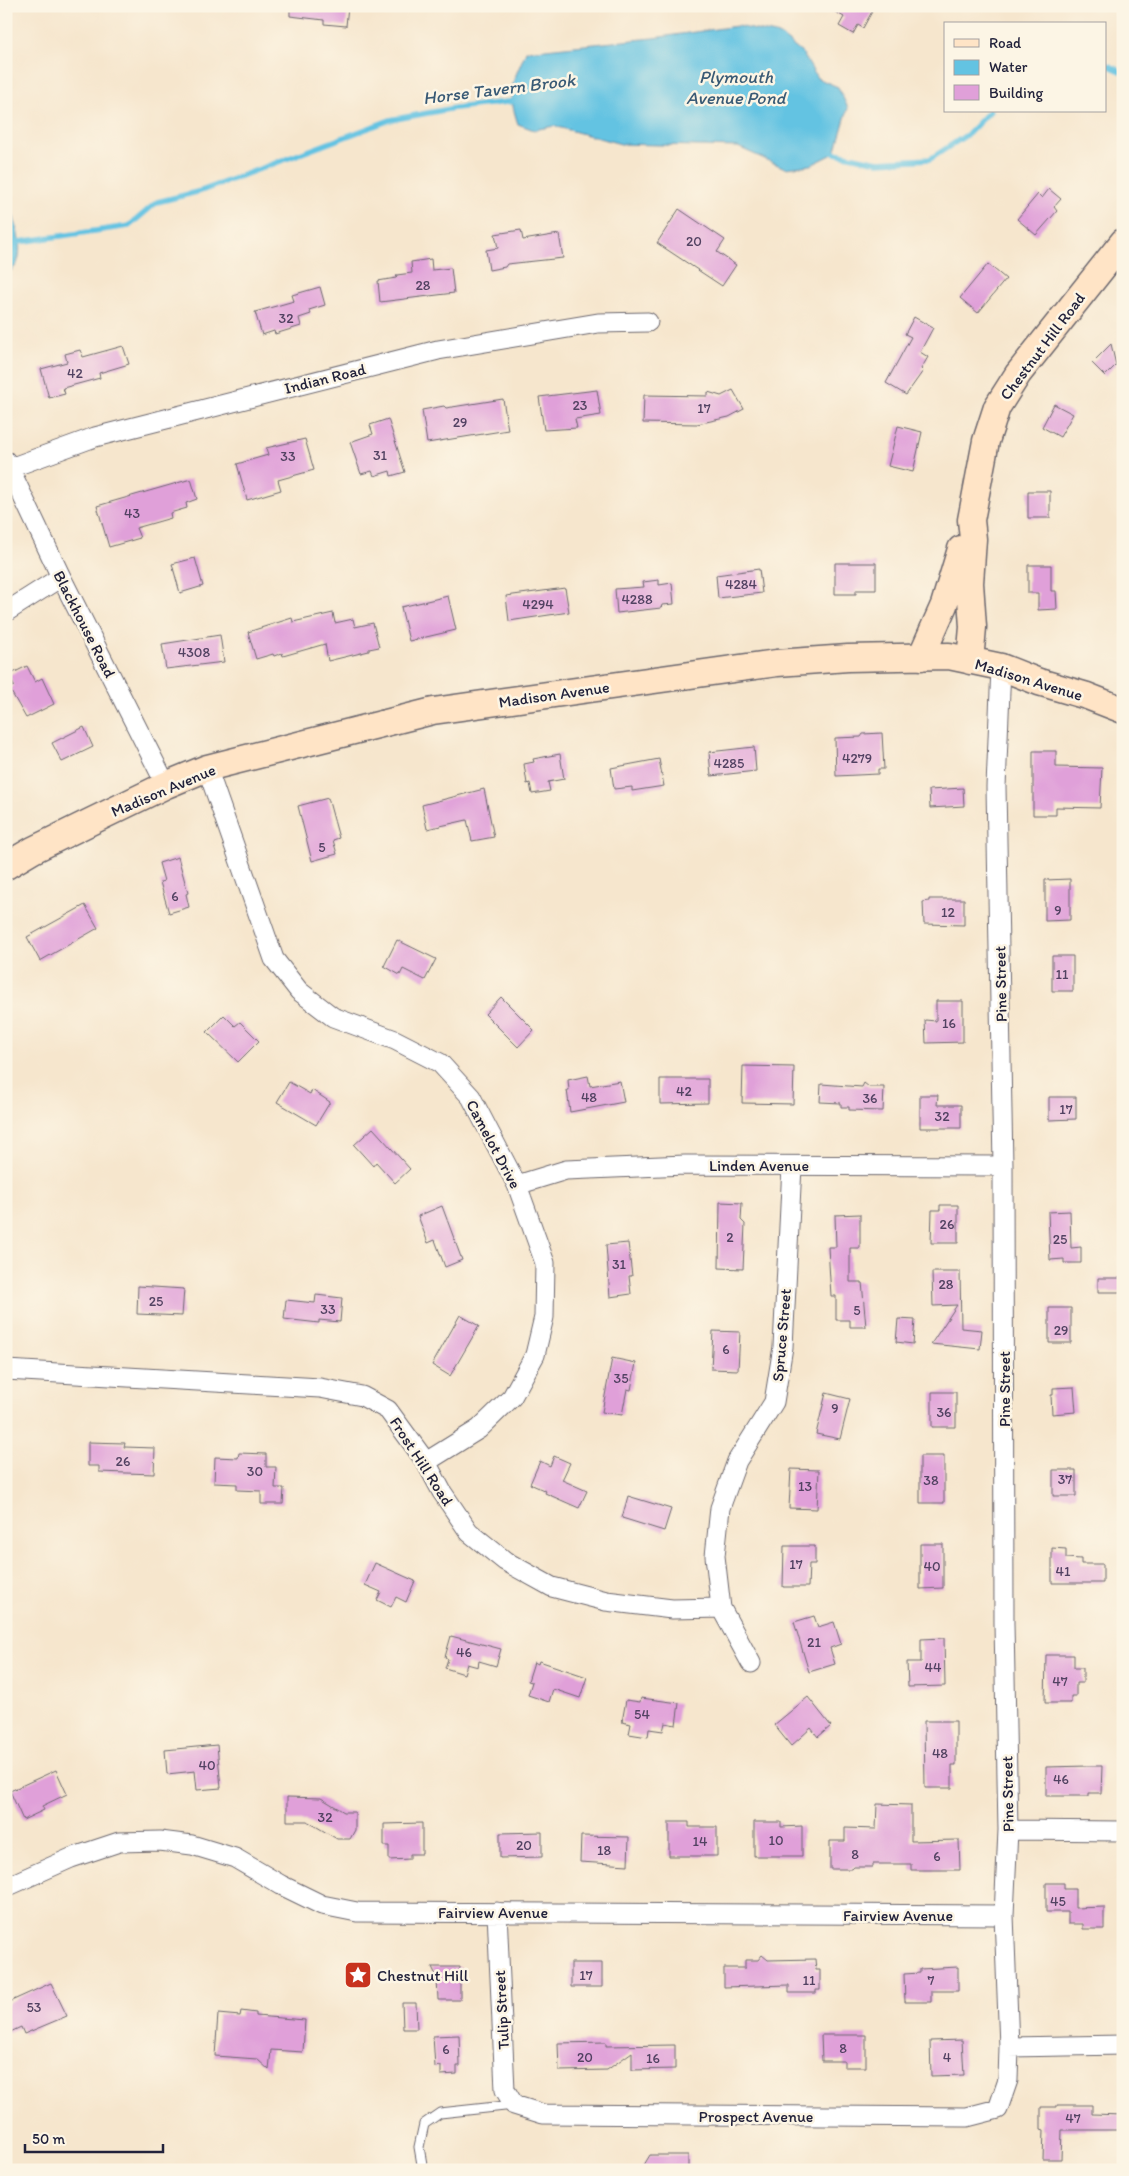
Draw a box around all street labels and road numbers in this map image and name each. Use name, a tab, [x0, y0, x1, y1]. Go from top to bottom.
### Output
street label: Chestnut Hill Road	[996, 289, 1089, 404]
street label: Indian Road	[282, 359, 368, 398]
street label: Blackhouse Road	[49, 568, 120, 681]
street label: Madison Avenue	[973, 654, 1085, 705]
street label: Madison Avenue	[497, 677, 611, 712]
street label: Madison Avenue	[108, 760, 219, 821]
street label: Pine Street	[990, 946, 1011, 1022]
street label: Camelot Drive	[462, 1097, 525, 1192]
street label: Linden Avenue	[709, 1156, 809, 1175]
street label: Spruce Street	[768, 1288, 795, 1382]
street label: Pine Street	[995, 1351, 1014, 1427]
street label: Frost Hill Road	[386, 1413, 458, 1510]
street label: Pine Street	[997, 1756, 1018, 1832]
street label: Fairview Avenue	[438, 1903, 548, 1922]
street label: Fairview Avenue	[843, 1906, 953, 1925]
street label: Tulip Street	[490, 1970, 513, 2050]
street label: Prospect Avenue	[699, 2107, 813, 2126]

